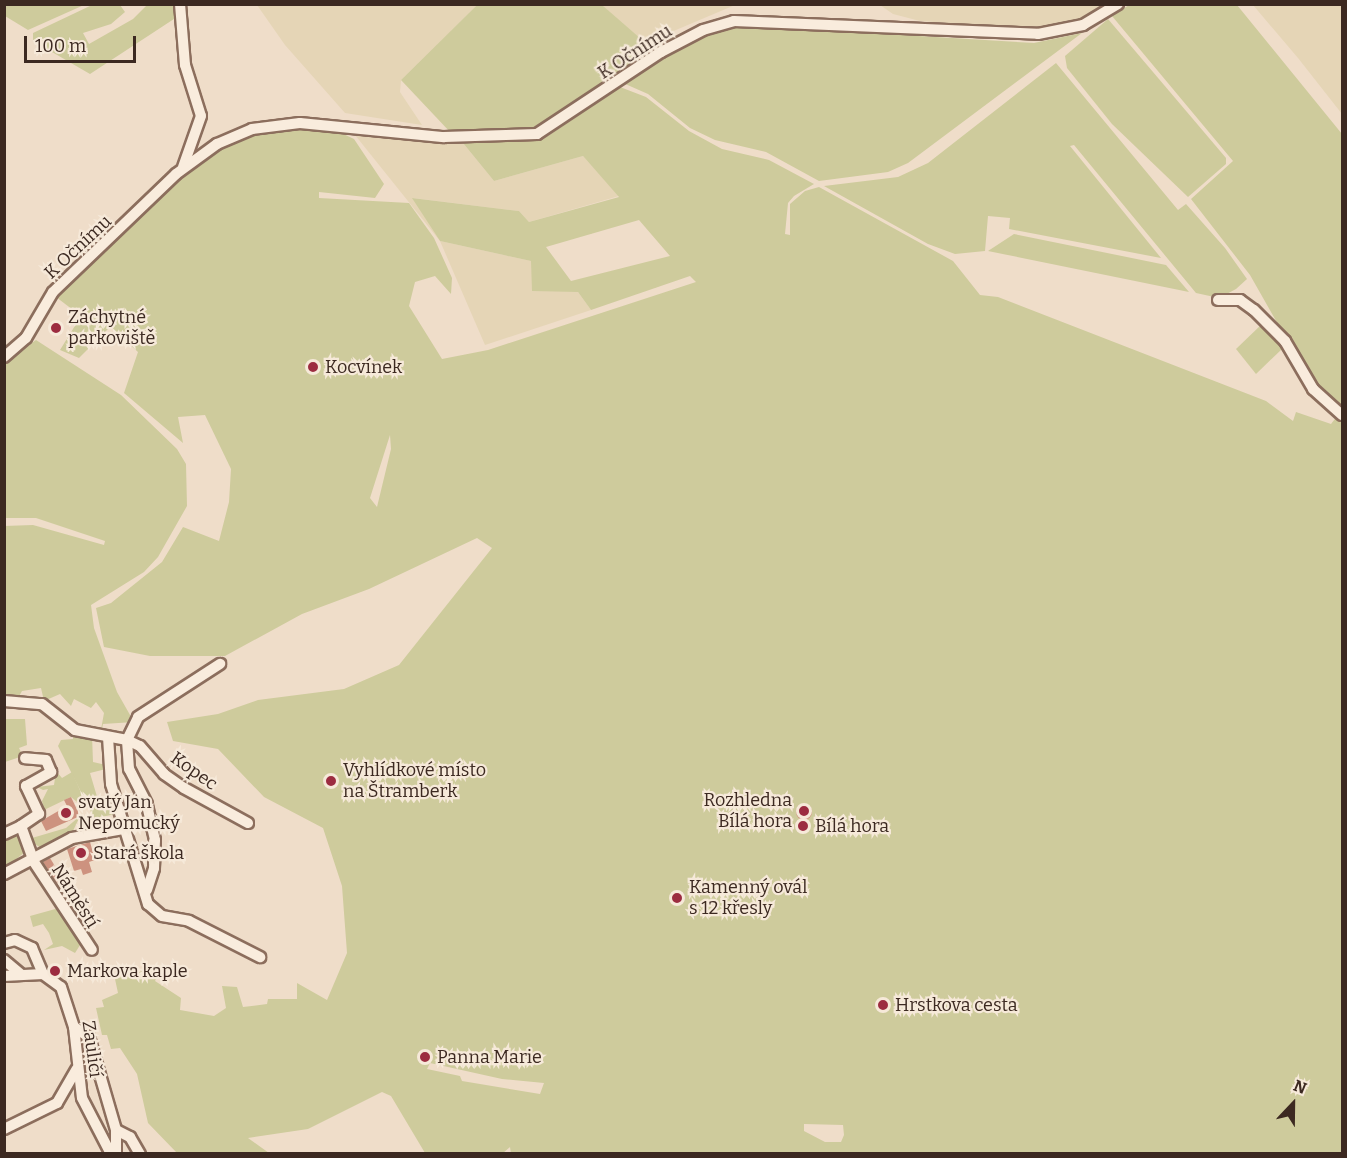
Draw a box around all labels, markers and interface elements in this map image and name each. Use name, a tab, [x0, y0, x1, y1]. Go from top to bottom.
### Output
street label: K Očnímu	[594, 20, 676, 84]
scale bar	[27, 24, 140, 62]
text: 100 m	[35, 35, 86, 57]
street label: K Očnímu	[40, 211, 116, 283]
place label: Záchytné parkoviště	[68, 307, 155, 350]
marker: Záchytné parkoviště	[49, 321, 63, 335]
place label: Kocvínek	[325, 356, 402, 378]
marker: Kocvínek	[306, 360, 320, 374]
street label: Kopec	[166, 747, 222, 795]
place label: Vyhlídkové místo na Štramberk	[343, 760, 486, 802]
marker: Vyhlídkové místo na Štramberk	[324, 774, 338, 788]
place label: Rozhledna Bílá hora	[703, 790, 792, 832]
place label: svatý Jan Nepomucký	[78, 792, 180, 834]
marker: Rozhledna Bílá hora	[797, 804, 811, 818]
marker: svatý Jan Nepomucký	[59, 806, 73, 820]
place label: Bílá hora	[815, 815, 889, 837]
marker: Bílá hora	[796, 819, 810, 833]
place label: Stará škola	[93, 842, 184, 864]
marker: Stará škola	[74, 846, 88, 860]
street label: Náměstí	[47, 860, 103, 932]
place label: Kamenný ovál s 12 křesly	[689, 877, 807, 920]
marker: Kamenný ovál s 12 křesly	[670, 891, 684, 905]
place label: Markova kaple	[67, 960, 188, 982]
marker: Markova kaple	[48, 964, 62, 978]
place label: Hrstkova cesta	[895, 994, 1018, 1016]
marker: Hrstkova cesta	[876, 998, 890, 1012]
street label: Zauličí	[77, 1019, 107, 1079]
place label: Panna Marie	[437, 1046, 542, 1068]
marker: Panna Marie	[418, 1050, 432, 1064]
north arrow	[1263, 1074, 1323, 1134]
text: N	[1291, 1076, 1309, 1098]

